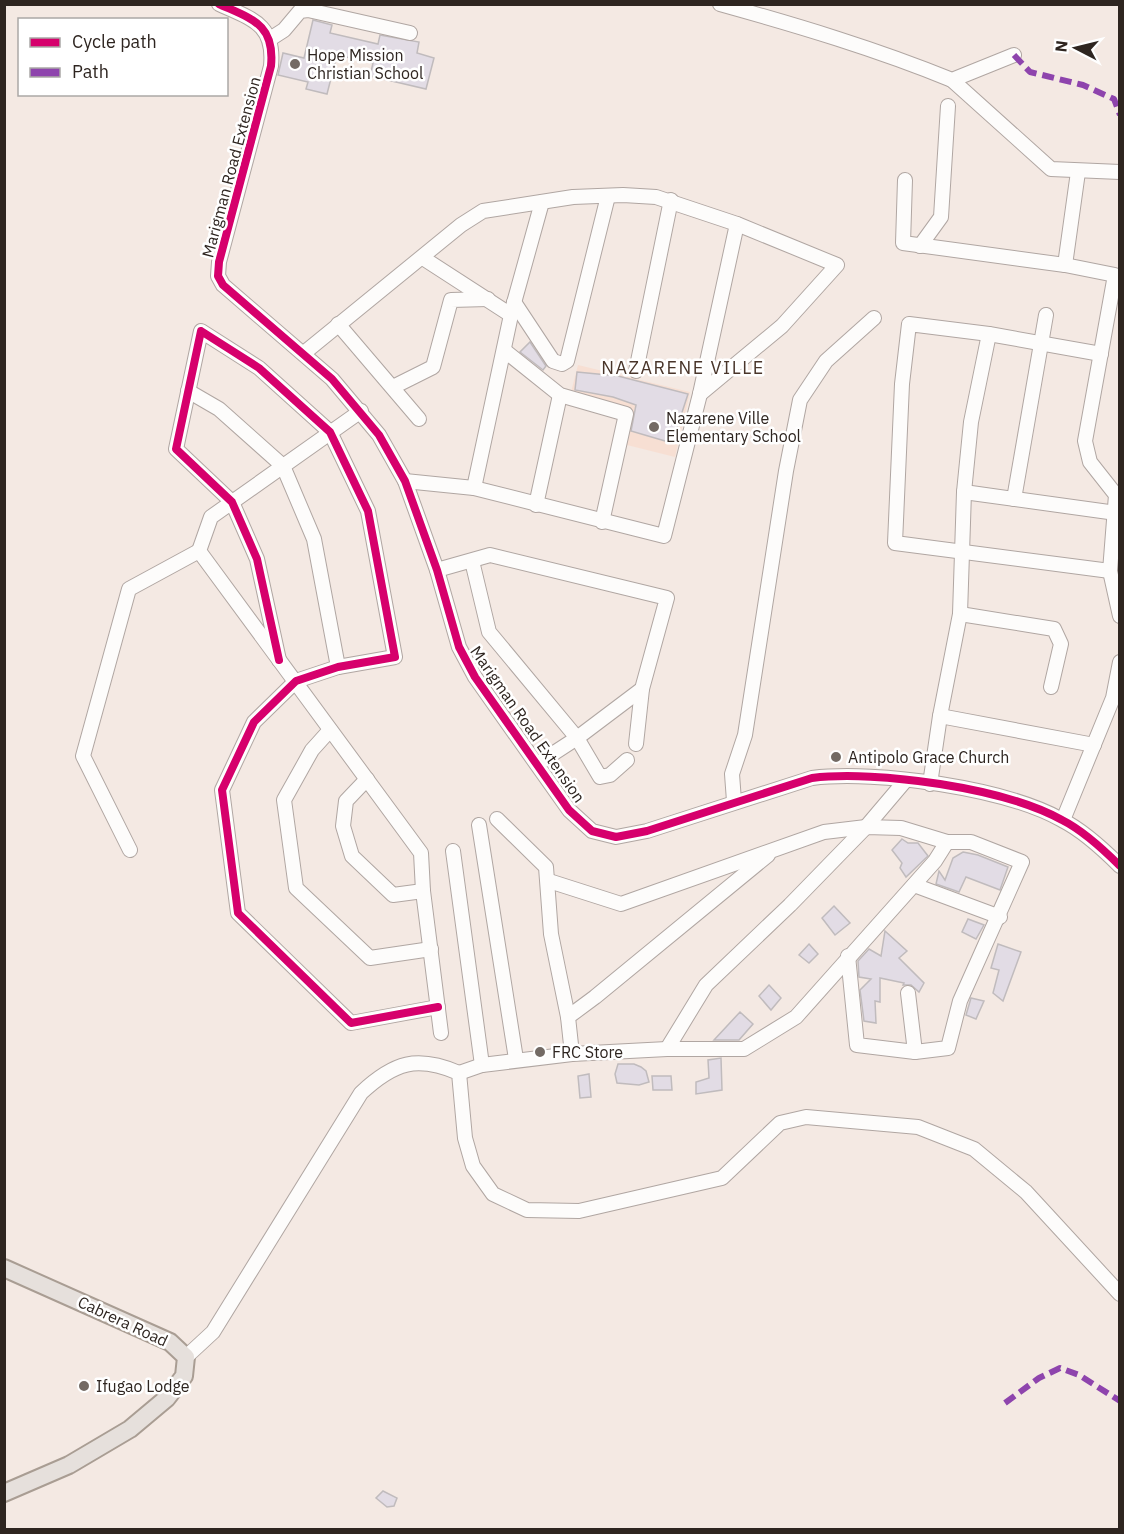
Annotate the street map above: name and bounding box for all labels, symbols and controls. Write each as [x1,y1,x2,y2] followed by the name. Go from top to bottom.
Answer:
[18,18,228,96] legend
[1046,18,1106,78] north arrow
[72,30,157,53] text: Cycle path
[1050,39,1072,53] text: N
[307,45,423,83] place label: Hope Mission Christian School
[288,57,302,71] marker: Hope Mission Christian School
[72,60,109,83] text: Path
[197,74,265,260] street label: Marigman Road Extension
[601,356,765,379] district label: NAZARENE VILLE
[666,408,801,446] place label: Nazarene Ville Elementary School
[647,420,661,434] marker: Nazarene Ville Elementary School
[466,642,590,806] street label: Marigman Road Extension
[848,747,1009,767] place label: Antipolo Grace Church
[829,750,843,764] marker: Antipolo Grace Church
[552,1042,623,1062] place label: FRC Store
[533,1045,547,1059] marker: FRC Store
[75,1291,171,1351] street label: Cabrera Road
[96,1376,190,1396] place label: Ifugao Lodge
[77,1379,91,1393] marker: Ifugao Lodge

